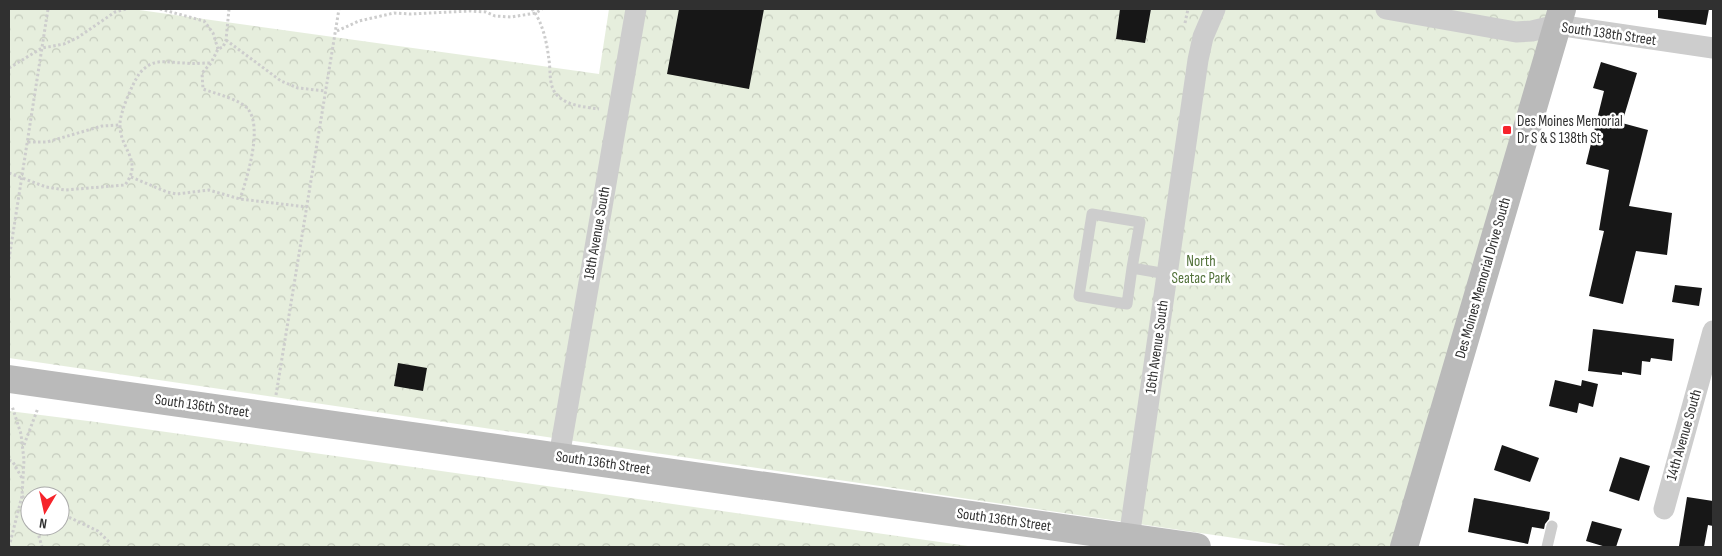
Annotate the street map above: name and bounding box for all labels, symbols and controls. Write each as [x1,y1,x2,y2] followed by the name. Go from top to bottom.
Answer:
[1560,18,1658,50] street label: South 138th Street
[1517,112,1623,148] place label: Des Moines Memorial Dr S & S 138th St
[1501,124,1513,136] marker: Des Moines Memorial Dr S & S 138th St
[579,185,615,281] street label: 18th Avenue South
[1451,195,1515,361] street label: Des Moines Memorial Drive South
[1172,252,1231,288] park label: North Seatac Park
[1141,299,1173,395] street label: 16th Avenue South
[1662,387,1706,483] street label: 14th Avenue South
[153,390,251,422] street label: South 136th Street
[554,447,652,479] street label: South 136th Street
[20,486,70,536] north arrow
[955,504,1053,536] street label: South 136th Street
[38,514,48,532] text: N

